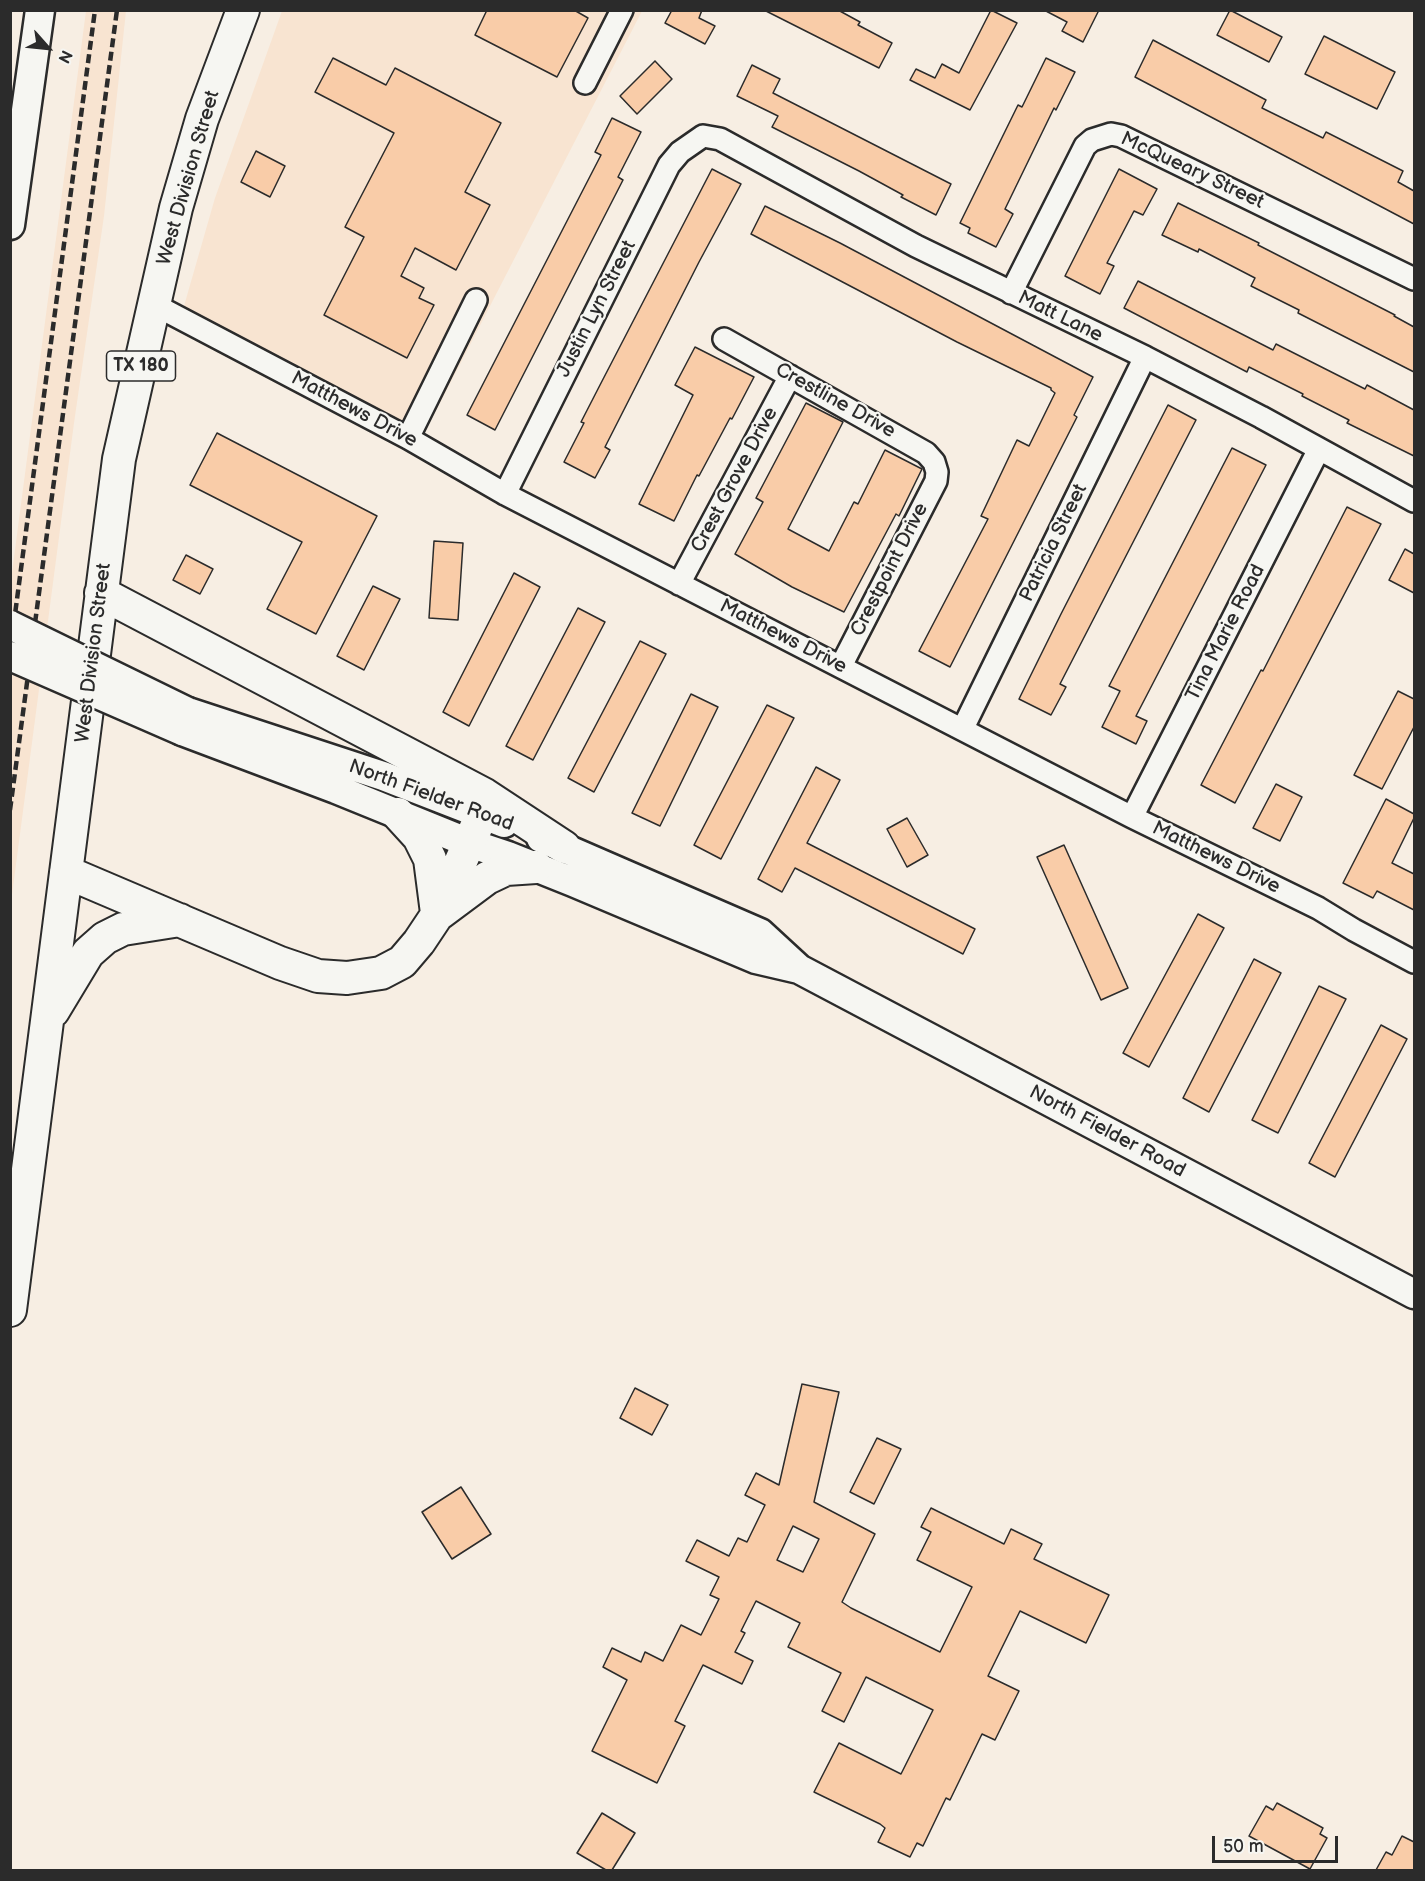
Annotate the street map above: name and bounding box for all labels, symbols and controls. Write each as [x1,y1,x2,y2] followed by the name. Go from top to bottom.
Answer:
[18,18,78,78] north arrow
[53,47,76,66] text: N
[153,88,225,268] street label: West Division Street
[1117,127,1267,215] street label: McQueary Street
[552,237,642,381] street label: Justin Lyn Street
[1014,286,1106,348] street label: Matt Lane
[106,351,176,381] road number: TX 180
[771,358,899,444] street label: Crestline Drive
[287,367,421,453] street label: Matthews Drive
[687,403,783,557] street label: Crest Grove Drive
[1015,480,1093,606] street label: Patricia Street
[846,499,934,641] street label: Crestpoint Drive
[1181,561,1271,705] street label: Tina Marie Road
[71,562,117,744] street label: West Division Street
[715,595,851,679] street label: Matthews Drive
[345,755,517,837] street label: North Fielder Road
[1148,817,1284,899] street label: Matthews Drive
[1025,1081,1189,1183] street label: North Fielder Road
[1215,1824,1341,1862] scale bar
[1223,1836,1264,1857] text: 50 m

